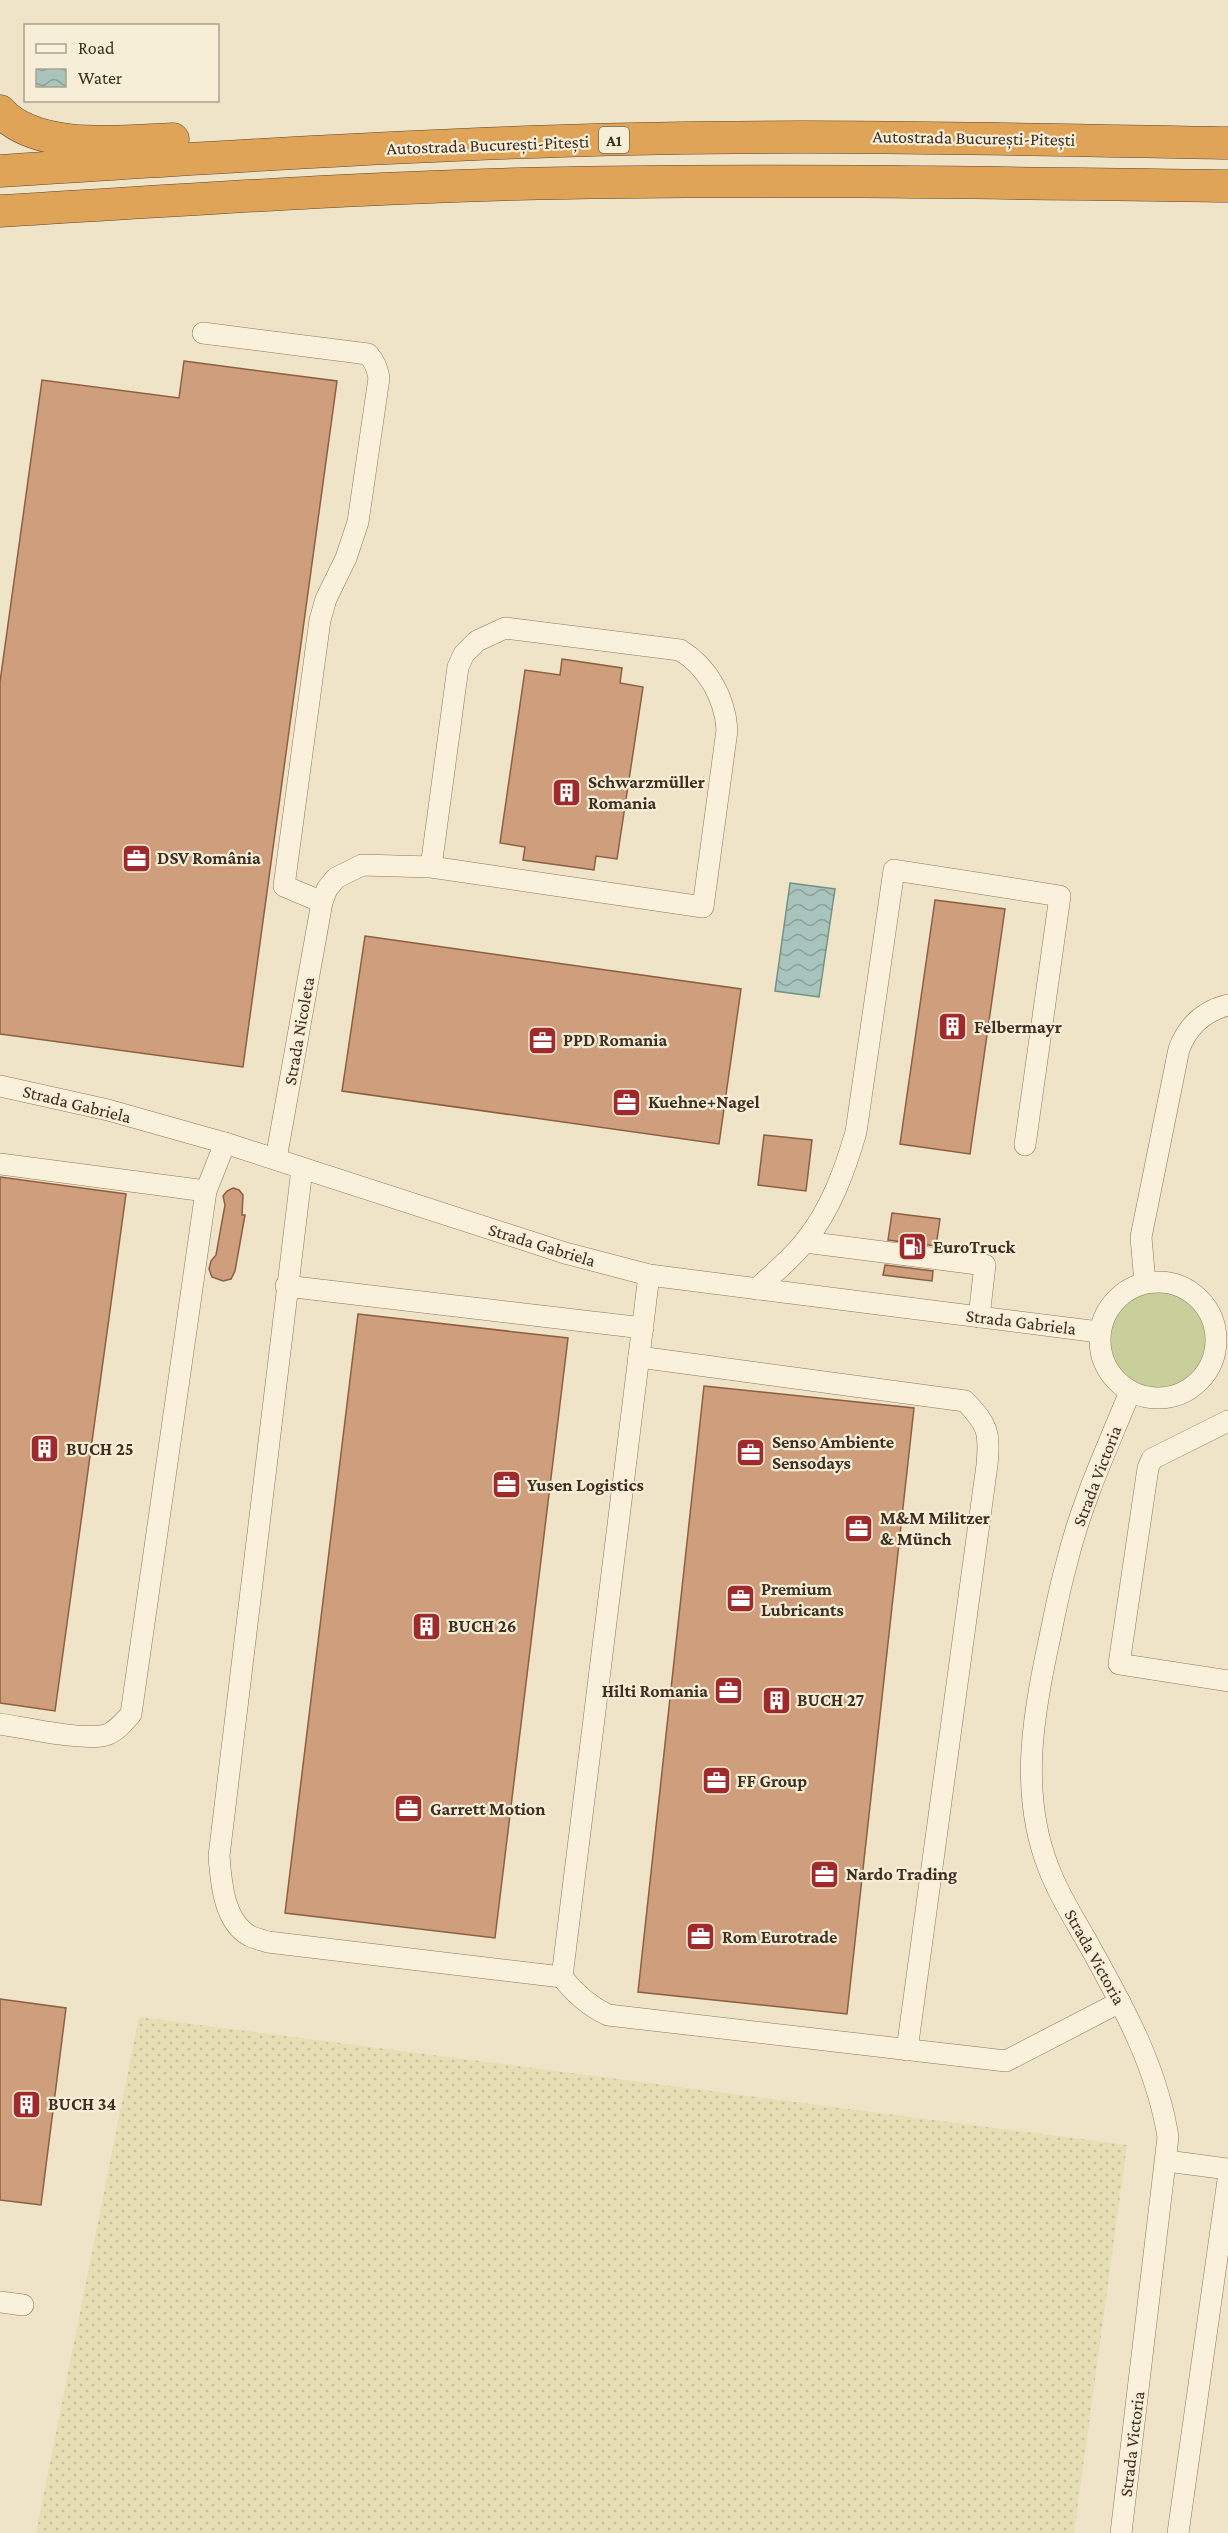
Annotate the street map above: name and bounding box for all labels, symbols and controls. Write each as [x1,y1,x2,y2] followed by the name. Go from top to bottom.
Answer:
[24,24,219,102] legend
[78,38,115,58] text: Road
[78,68,123,88] text: Water
[872,126,1076,152] street label: Autostrada București-Pitești
[599,127,629,153] road number: A1
[386,131,590,161] street label: Autostrada București-Pitești
[588,772,705,813] place label: Schwarzmüller Romania
[551,776,583,808] building icon: Schwarzmüller Romania
[120,842,152,874] office icon: DSV România
[157,848,261,868] place label: DSV România
[280,975,318,1087] street label: Strada Nicoleta
[937,1011,969,1043] building icon: Felbermayr
[974,1017,1062,1037] place label: Felbermayr
[526,1024,558,1056] office icon: PPD Romania
[563,1030,667,1050] place label: PPD Romania
[21,1081,133,1127] street label: Strada Gabriela
[611,1086,643,1118] office icon: Kuehne+Nagel
[648,1092,760,1112] place label: Kuehne+Nagel
[486,1219,598,1271] street label: Strada Gabriela
[896,1231,928,1263] fuel station icon: EuroTruck
[933,1237,1016,1257] place label: EuroTruck
[965,1305,1077,1339] street label: Strada Gabriela
[1069,1423,1125,1529] street label: Strada Victoria
[772,1432,894,1473] place label: Senso Ambiente Sensodays
[29,1433,61,1465] building icon: BUCH 25
[735,1436,767,1468] office icon: Senso Ambiente Sensodays
[66,1439,134,1459] place label: BUCH 25
[490,1469,522,1501] office icon: Yusen Logistics
[527,1475,644,1495] place label: Yusen Logistics
[880,1508,990,1549] place label: M&M Militzer & Münch
[843,1512,875,1544] office icon: M&M Militzer & Münch
[761,1579,844,1620] place label: Premium Lubricants
[724,1583,756,1615] office icon: Premium Lubricants
[411,1610,443,1642] building icon: BUCH 26
[448,1616,517,1636] place label: BUCH 26
[713,1675,745,1707] office icon: Hilti Romania
[602,1681,708,1701] place label: Hilti Romania
[760,1684,792,1716] building icon: BUCH 27
[797,1690,864,1710] place label: BUCH 27
[700,1765,732,1797] office icon: FF Group
[737,1771,807,1791] place label: FF Group
[393,1793,425,1825] office icon: Garrett Motion
[430,1799,546,1819] place label: Garrett Motion
[809,1858,841,1890] office icon: Nardo Trading
[846,1864,957,1884] place label: Nardo Trading
[1060,1906,1130,2008] street label: Strada Victoria
[685,1921,717,1953] office icon: Rom Eurotrade
[722,1927,837,1947] place label: Rom Eurotrade
[11,2088,43,2120] building icon: BUCH 34
[48,2094,116,2114] place label: BUCH 34
[1116,2390,1148,2498] street label: Strada Victoria

